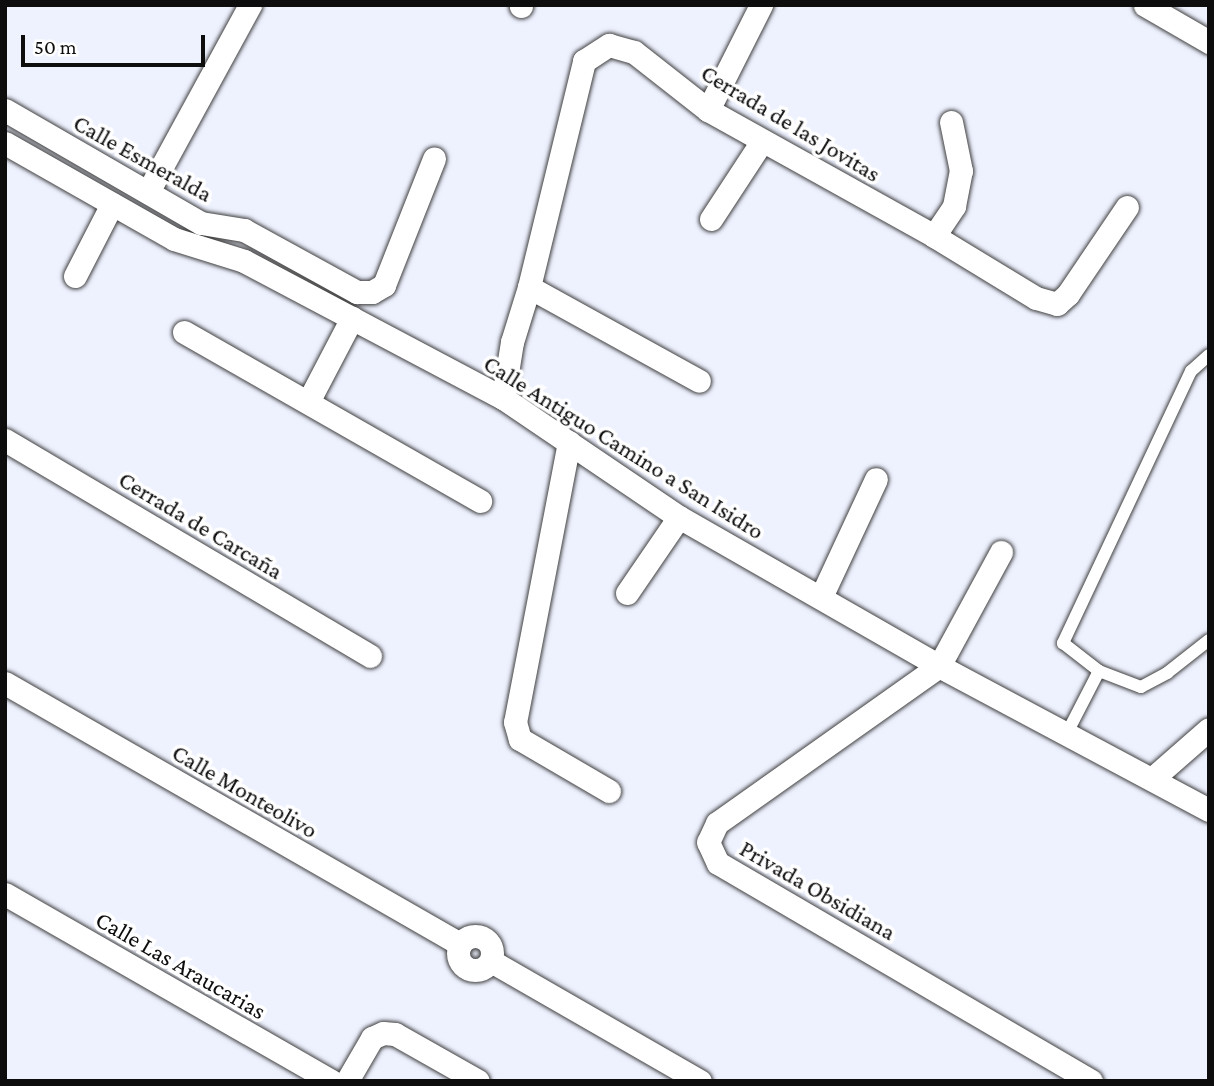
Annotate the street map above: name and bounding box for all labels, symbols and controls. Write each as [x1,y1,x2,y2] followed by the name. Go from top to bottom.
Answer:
[24,21,208,65] scale bar
[34,35,77,59] text: 50 m
[696,58,886,188] street label: Cerrada de las Jovitas
[69,108,217,208] street label: Calle Esmeralda
[478,349,770,545] street label: Calle Antiguo Camino a San Isidro
[114,465,288,585] street label: Cerrada de Carcaña
[167,738,323,844] street label: Calle Monteolivo
[735,834,901,946] street label: Privada Obsidiana
[91,905,271,1025] street label: Calle Las Araucarias

